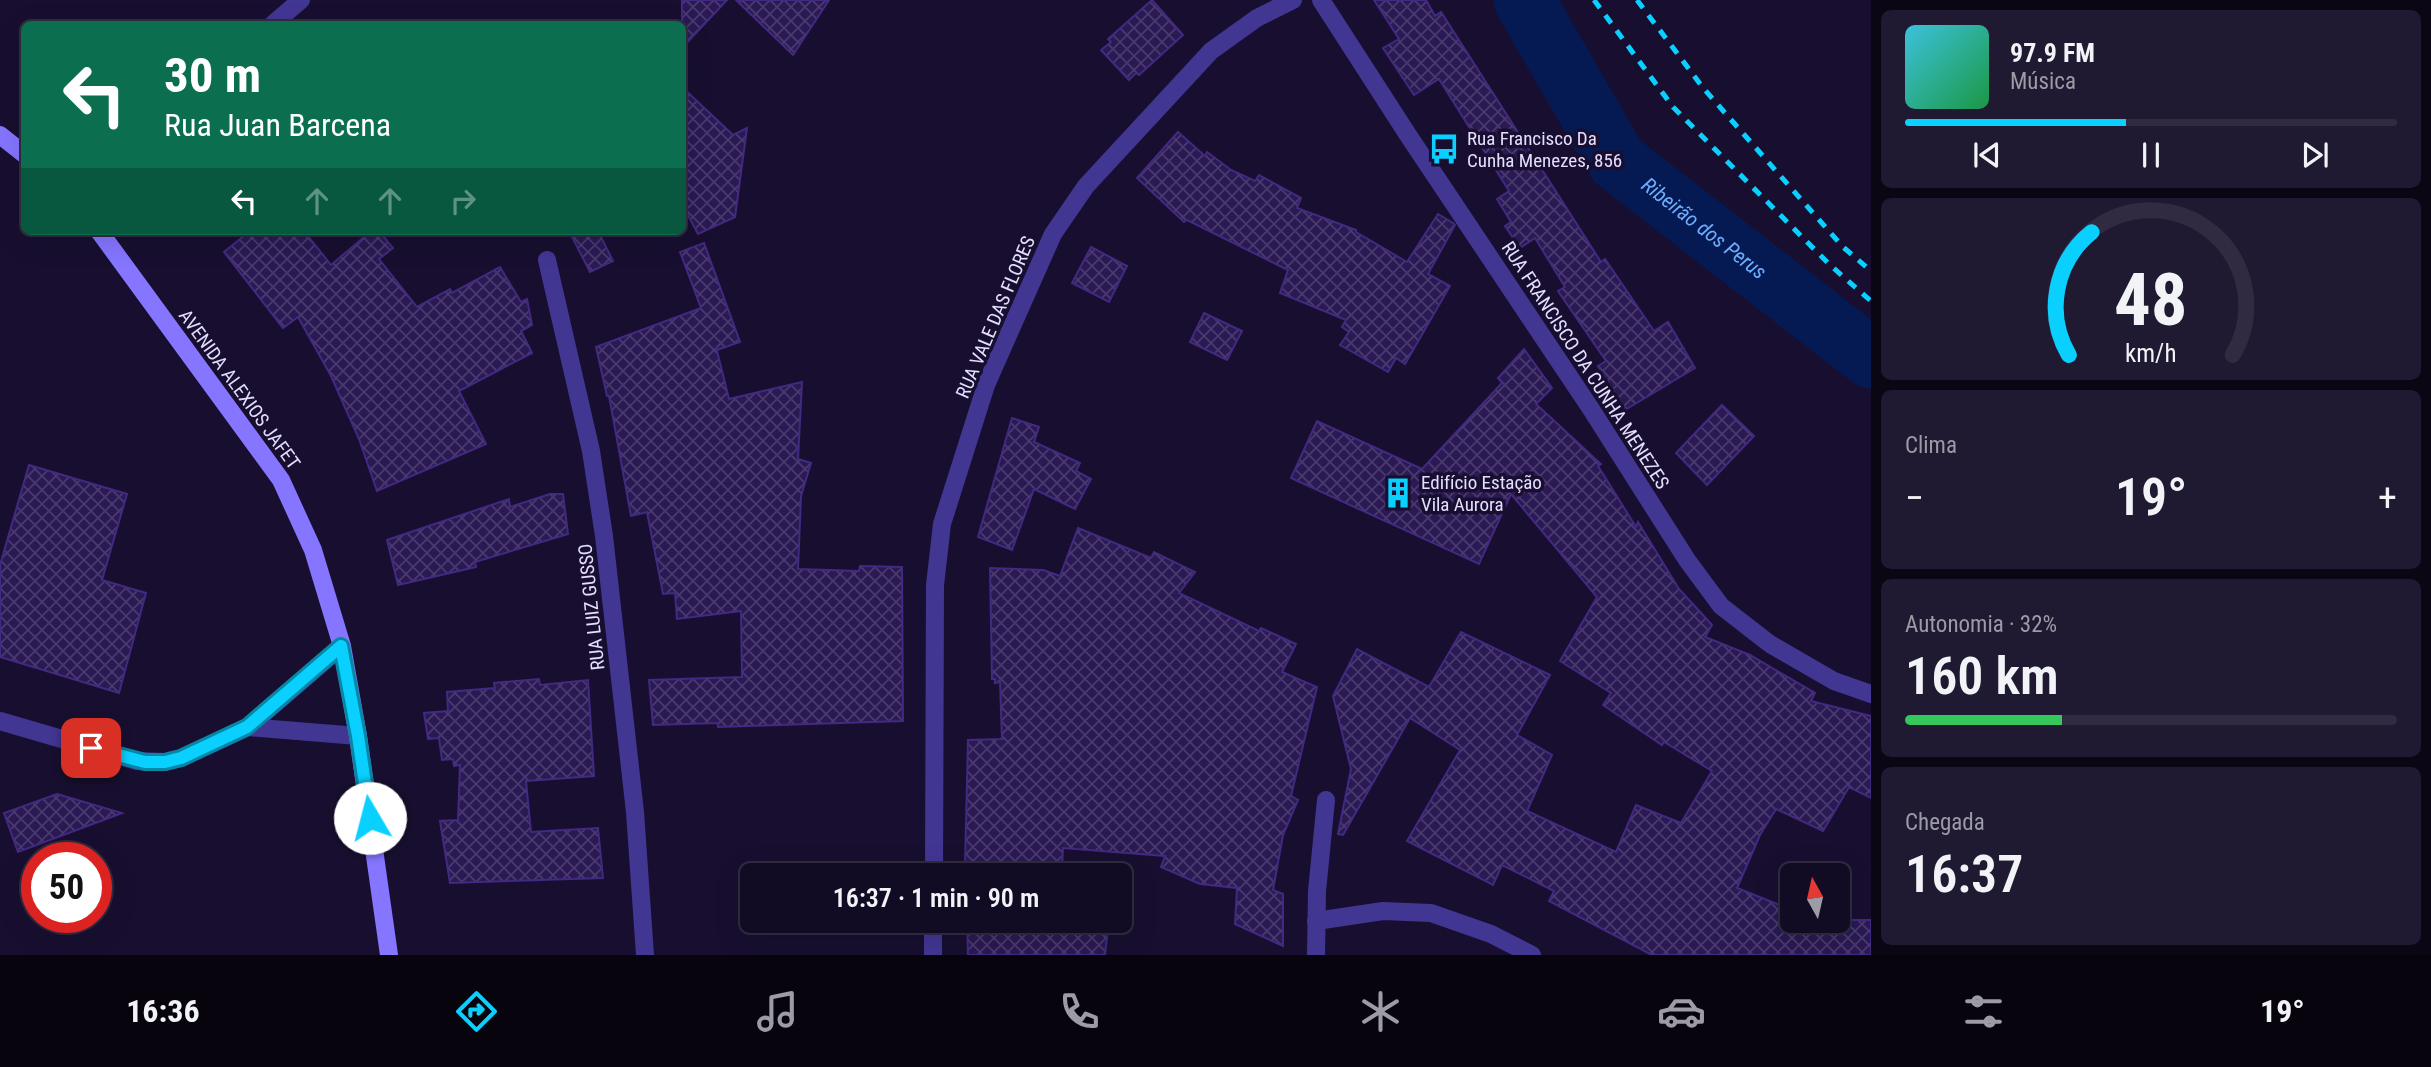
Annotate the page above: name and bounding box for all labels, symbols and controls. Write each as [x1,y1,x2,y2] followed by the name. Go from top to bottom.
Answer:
[2010,38,2095,68] text: 97.9 FM
[164,47,261,104] text: 30 m
[49,49,140,140] icon: left
[2010,68,2076,95] text: Música
[164,106,391,144] text: Rua Juan Barcena
[1467,127,1622,172] place label: Rua Francisco Da Cunha Menezes, 856
[1427,132,1461,166] bus stop icon: Rua Francisco Da Cunha Menezes, 856
[1968,136,2006,174] icon: previous
[2132,136,2170,174] icon: pause
[2296,136,2334,174] icon: next
[1637,173,1771,284] water label: Ribeirão dos Perus
[225,182,263,220] icon: left
[298,182,336,220] icon: ahead
[371,182,409,220] icon: ahead
[444,182,482,220] icon: right
[951,233,1040,402] street label: RUA VALE DAS FLORES
[1497,237,1674,493] street label: RUA FRANCISCO DA CUNHA MENEZES
[2114,258,2188,344] text: 48
[174,305,305,474] street label: AVENIDA ALEXIOS JAFET
[2125,339,2177,368] text: km/h
[1905,432,1957,459] text: Clima
[2115,467,2187,528] text: 19°
[1421,471,1542,516] place label: Edifício Estação Vila Aurora
[1381,476,1415,510] building icon: Edifício Estação Vila Aurora
[1905,476,1924,520] text: −
[2378,476,2397,520] text: +
[573,543,610,671] street label: RUA LUIZ GUSSO
[1905,611,2057,638] text: Autonomia · 32%
[1905,646,2059,707] text: 160 km
[61,718,121,778] pin
[72,729,110,767] icon: arrive
[333,781,407,855] position arrow
[1905,809,1985,836] text: Chegada
[21,842,112,933] speed limit sign: 50
[1905,844,2023,905] text: 16:37
[1780,863,1850,933] north arrow
[1780,863,1850,933] map controls
[833,883,1039,913] text: 16:37 · 1 min · 90 m
[452,987,501,1036] icon: directions
[753,987,802,1036] icon: music
[1055,987,1104,1036] icon: phone
[1356,987,1405,1036] icon: climate
[1657,987,1706,1036] icon: car
[1959,987,2008,1036] icon: filters
[126,992,200,1030] text: 16:36
[2260,992,2305,1030] text: 19°

